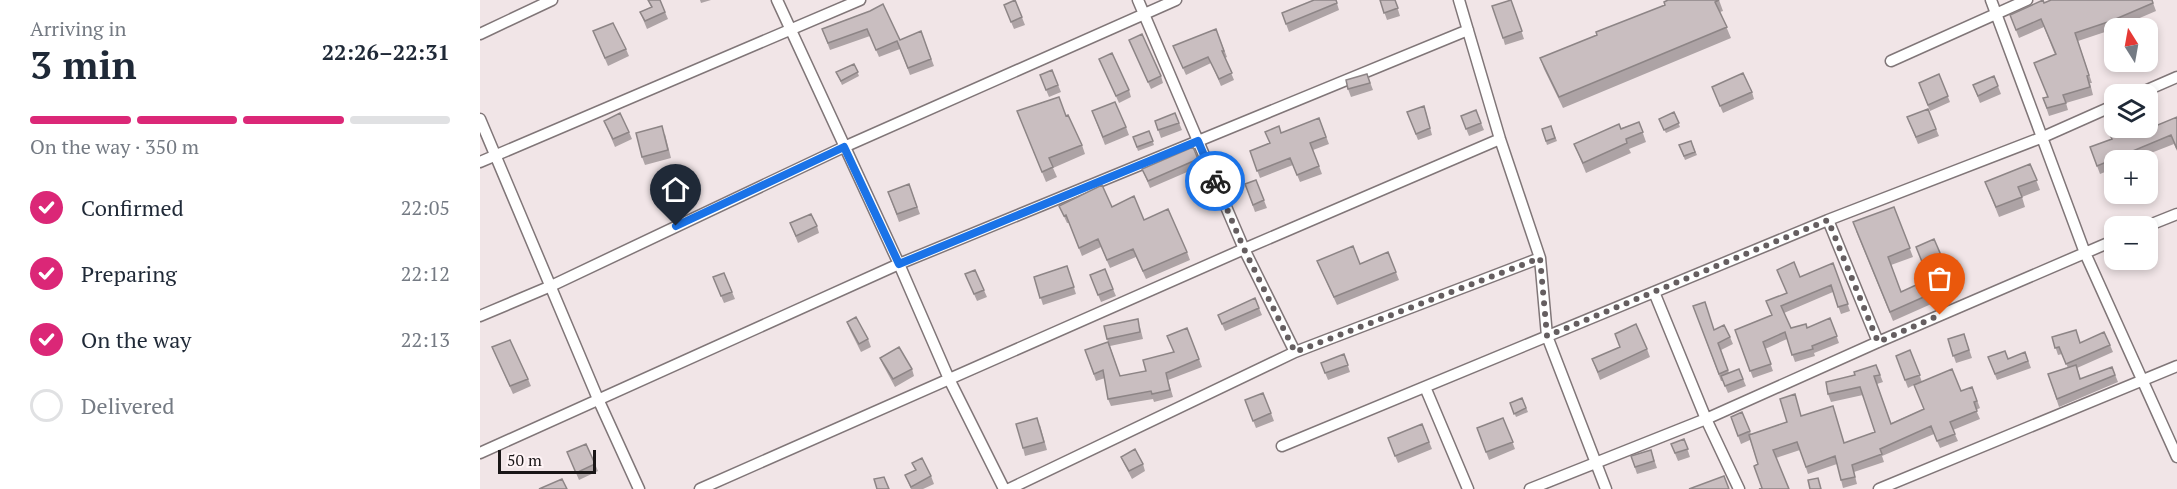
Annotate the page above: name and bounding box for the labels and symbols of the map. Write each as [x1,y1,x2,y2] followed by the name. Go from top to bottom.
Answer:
[2104,18,2158,72] north arrow
[1185,151,1245,211] courier
[650,164,701,226] pin
[1914,253,1965,315] pin
[498,447,596,474] scale bar

